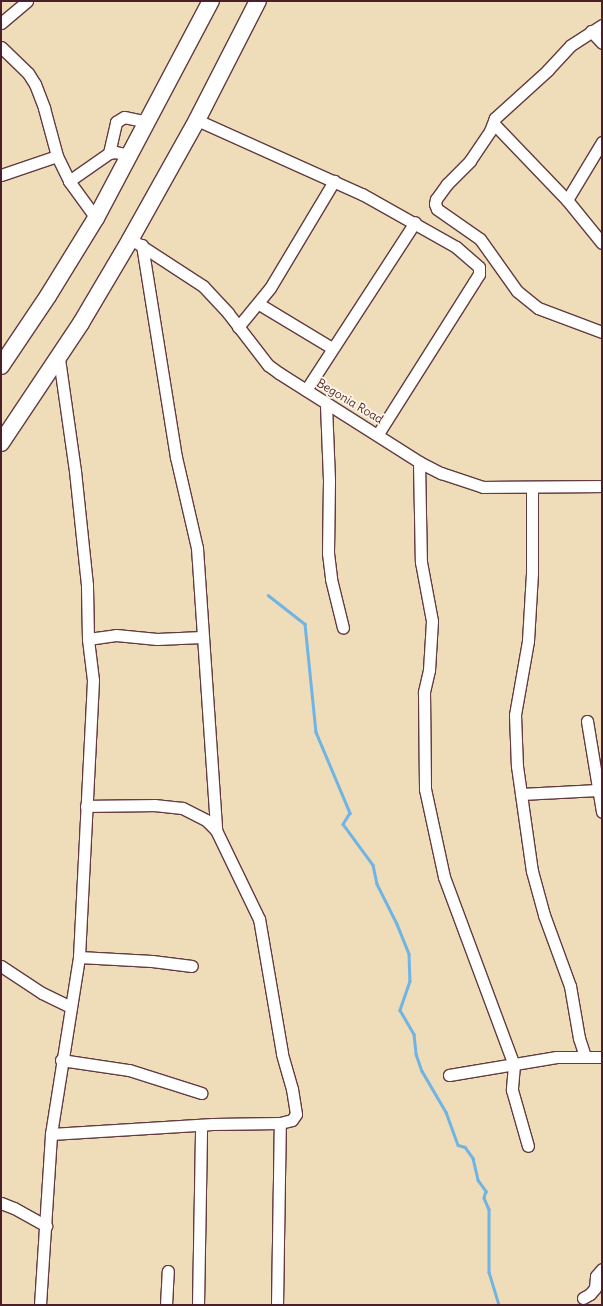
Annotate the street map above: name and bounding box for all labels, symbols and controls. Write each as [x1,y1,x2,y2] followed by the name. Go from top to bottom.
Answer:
[314,375,386,427] street label: Begonia Road

